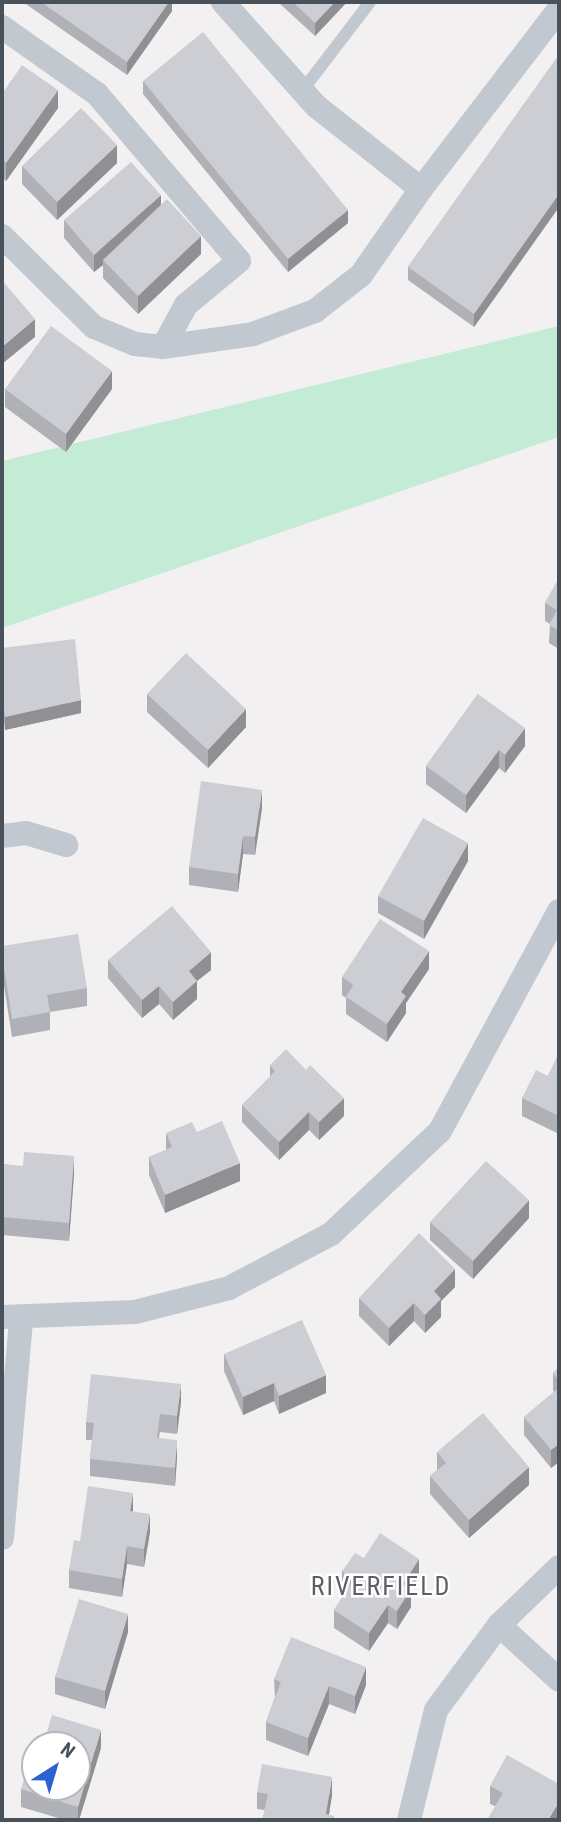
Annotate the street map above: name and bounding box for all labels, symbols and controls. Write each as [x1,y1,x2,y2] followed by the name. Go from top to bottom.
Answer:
[312,1571,450,1603] district label: RIVERFIELD
[21,1731,91,1801] north arrow
[56,1738,79,1763] text: N

